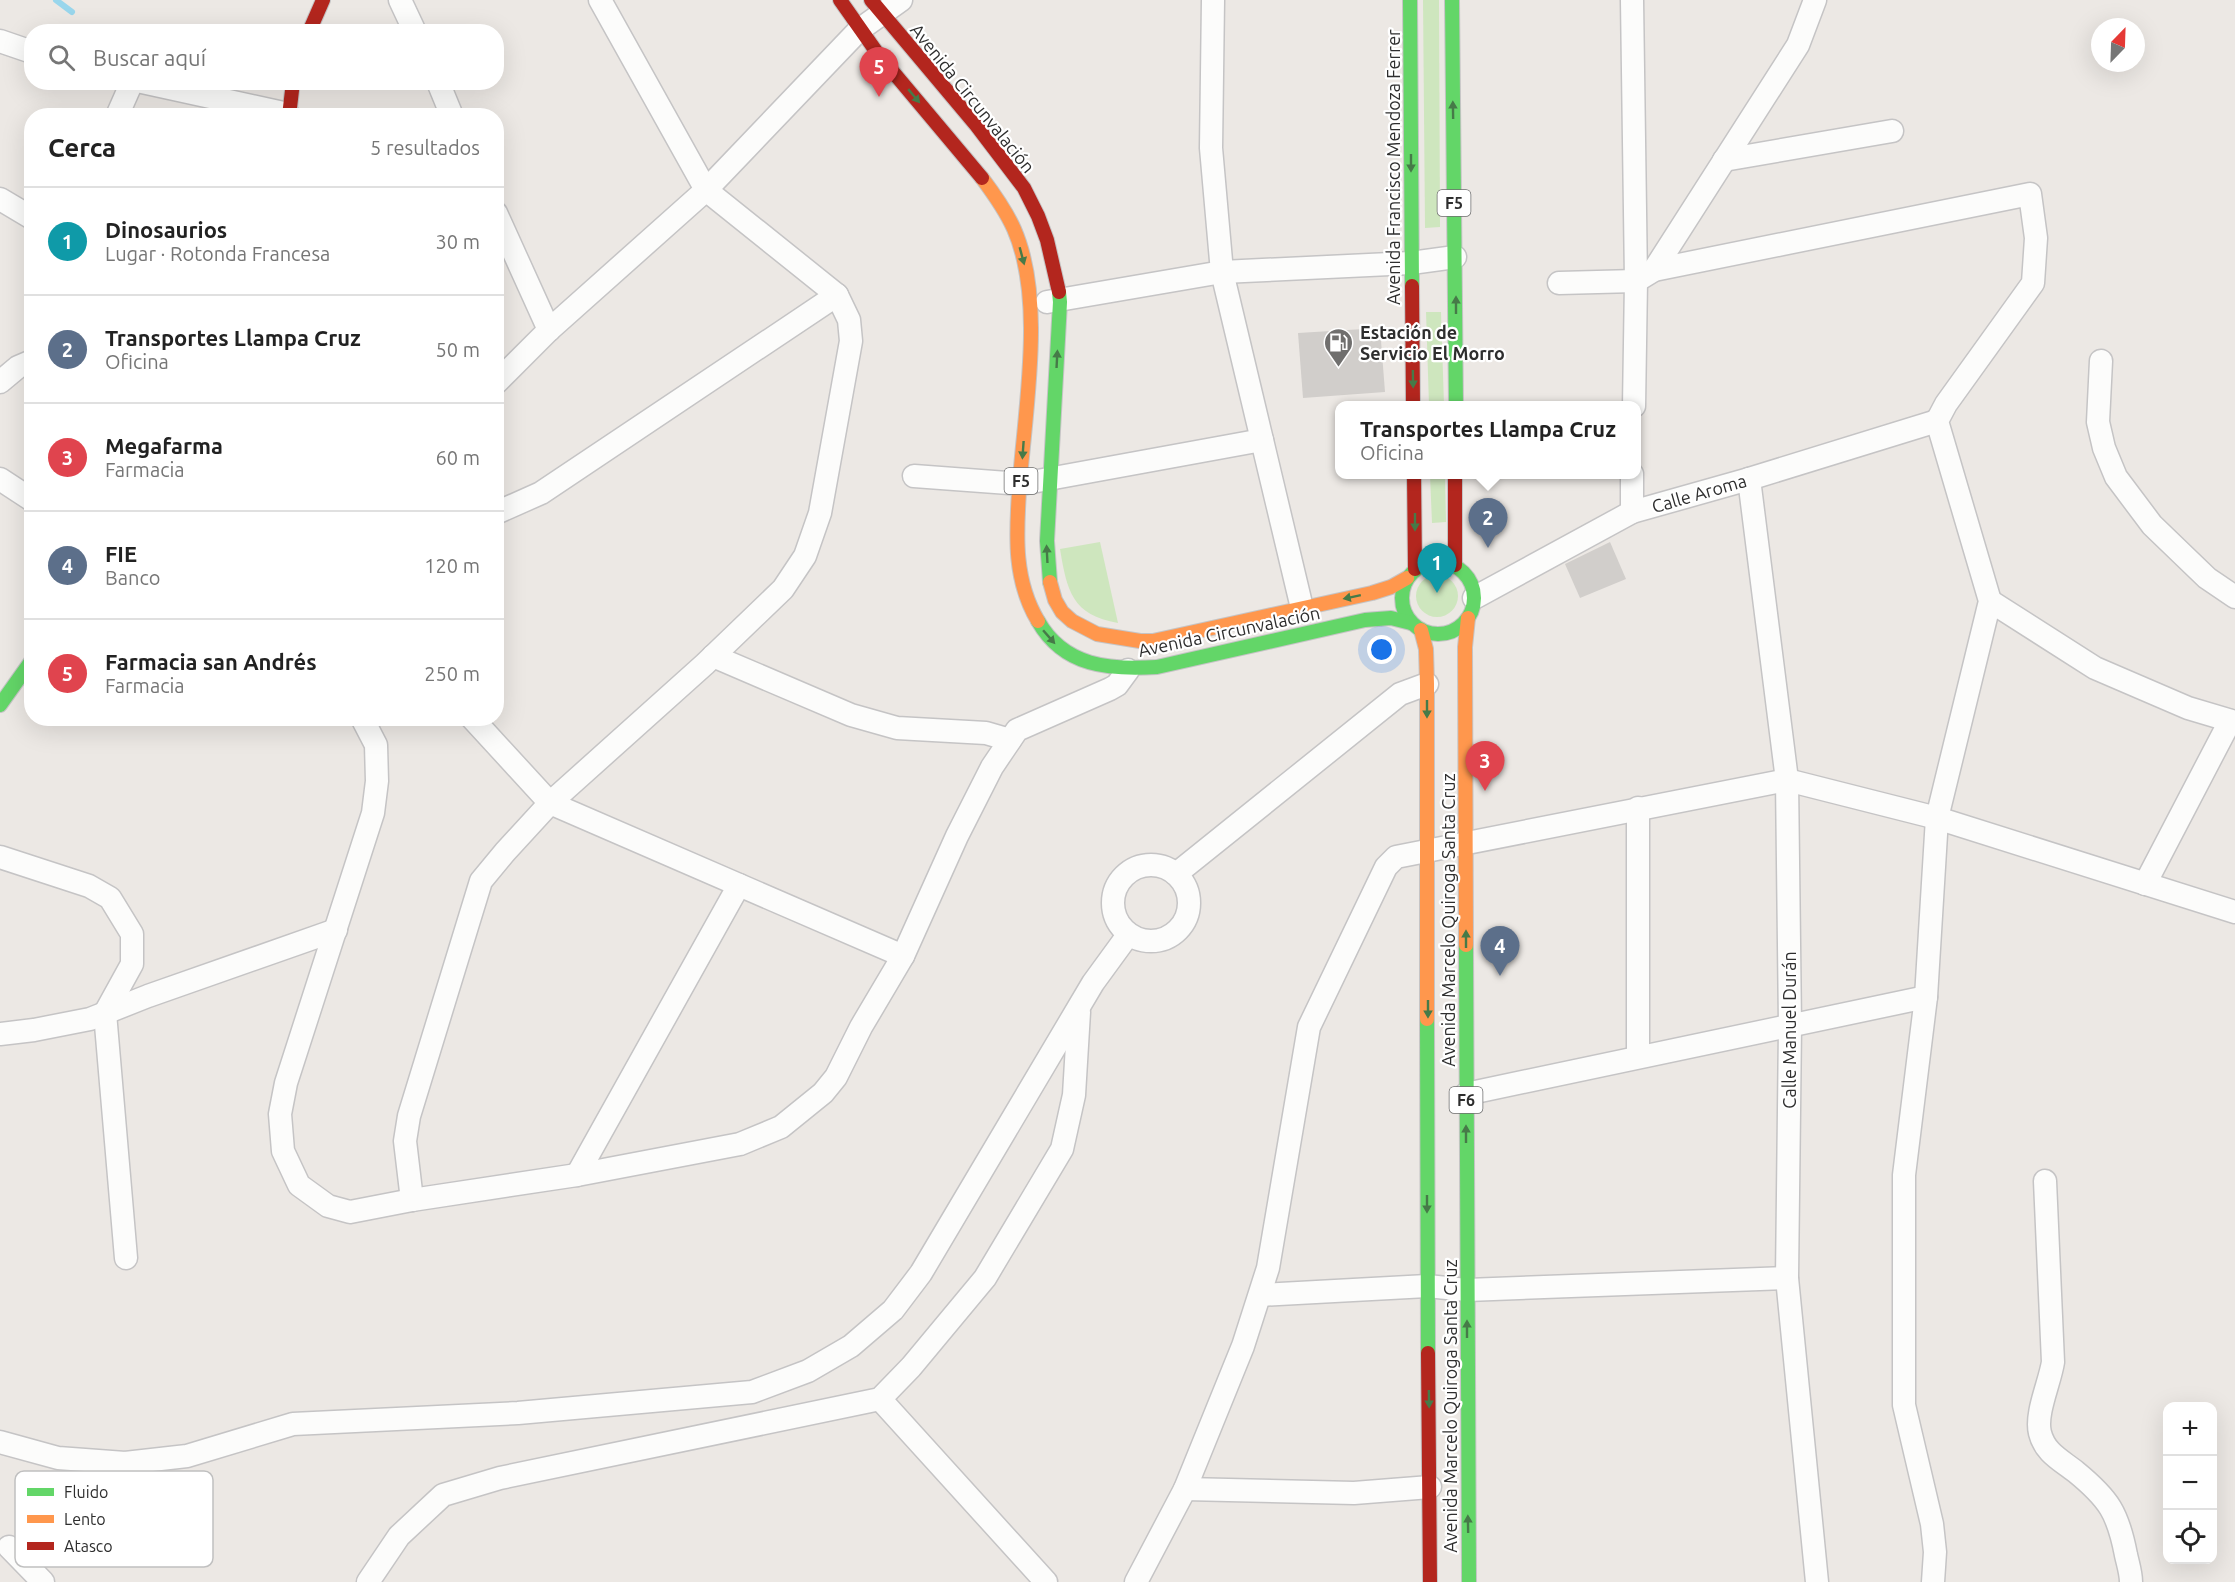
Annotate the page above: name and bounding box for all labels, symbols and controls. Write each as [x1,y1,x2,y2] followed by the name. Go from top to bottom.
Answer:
[2091,18,2145,72] north arrow
[907,20,1039,176] street label: Avenida Circunvalación
[24,24,504,90] search box
[1383,29,1403,305] street label: Avenida Francisco Mendoza Ferrer
[45,41,78,74] icon: search
[93,45,206,70] text: Buscar aquí
[860,48,898,97] pin: 5
[908,88,921,104] one-way arrow
[1448,101,1458,120] one-way arrow
[48,133,116,162] text: Cerca
[370,136,480,159] text: 5 resultados
[1406,154,1416,173] one-way arrow
[1438,190,1470,216] road number: F5
[105,217,227,242] text: Dinosaurios
[62,230,73,253] text: 1
[436,230,480,253] text: 30 m
[105,242,330,265] text: Lugar · Rotonda Francesa
[1017,247,1027,265] one-way arrow
[1451,296,1461,315] one-way arrow
[1360,322,1505,363] place label: Estación de Servicio El Morro
[105,325,361,350] text: Transportes Llampa Cruz
[1323,326,1355,368] fuel station icon: Estación de Servicio El Morro
[62,338,73,361] text: 2
[436,338,480,361] text: 50 m
[105,350,169,373] text: Oficina
[1052,350,1062,369] one-way arrow
[1408,370,1418,389] one-way arrow
[1335,401,1641,479] popup
[1360,416,1616,441] text: Transportes Llampa Cruz
[105,433,223,458] text: Megafarma
[1018,441,1028,460] one-way arrow
[1360,441,1424,464] text: Oficina
[62,446,73,469] text: 3
[436,446,480,469] text: 60 m
[105,458,185,481] text: Farmacia
[1004,468,1038,494] road number: F5
[1649,470,1749,516] street label: Calle Aroma
[1468,498,1508,548] pin: 2
[1410,512,1419,531] one-way arrow
[105,541,137,566] text: FIE
[1043,544,1052,563] one-way arrow
[1418,544,1456,593] pin: 1
[62,554,73,577] text: 4
[424,554,480,577] text: 120 m
[105,566,160,589] text: Banco
[1342,593,1361,602] one-way arrow
[1136,602,1322,660] street label: Avenida Circunvalación
[1042,630,1055,645] one-way arrow
[1367,635,1396,664] your location
[105,649,317,674] text: Farmacia san Andrés
[62,662,73,685] text: 5
[424,662,480,685] text: 250 m
[105,674,185,697] text: Farmacia
[1422,699,1432,718] one-way arrow
[1466,742,1504,791] pin: 3
[1438,773,1459,1067] street label: Avenida Marcelo Quiroga Santa Cruz
[1480,926,1520,976] pin: 4
[1461,929,1471,948] one-way arrow
[1779,951,1799,1109] street label: Calle Manuel Durán
[1423,999,1433,1018] one-way arrow
[1450,1087,1482,1113] road number: F6
[1461,1124,1471,1143] one-way arrow
[1422,1194,1432,1213] one-way arrow
[1440,1259,1461,1553] street label: Avenida Marcelo Quiroga Santa Cruz
[1462,1319,1472,1338] one-way arrow
[1424,1389,1434,1408] one-way arrow
[2163,1402,2217,1564] map controls
[2163,1402,2217,1456] button: +
[2163,1456,2217,1510] button: −
[15,1471,213,1567] legend
[64,1483,108,1501] text: Fluido
[64,1510,106,1528] text: Lento
[2163,1510,2217,1564] button: locate
[1463,1514,1473,1533] one-way arrow
[64,1537,113,1555] text: Atasco

